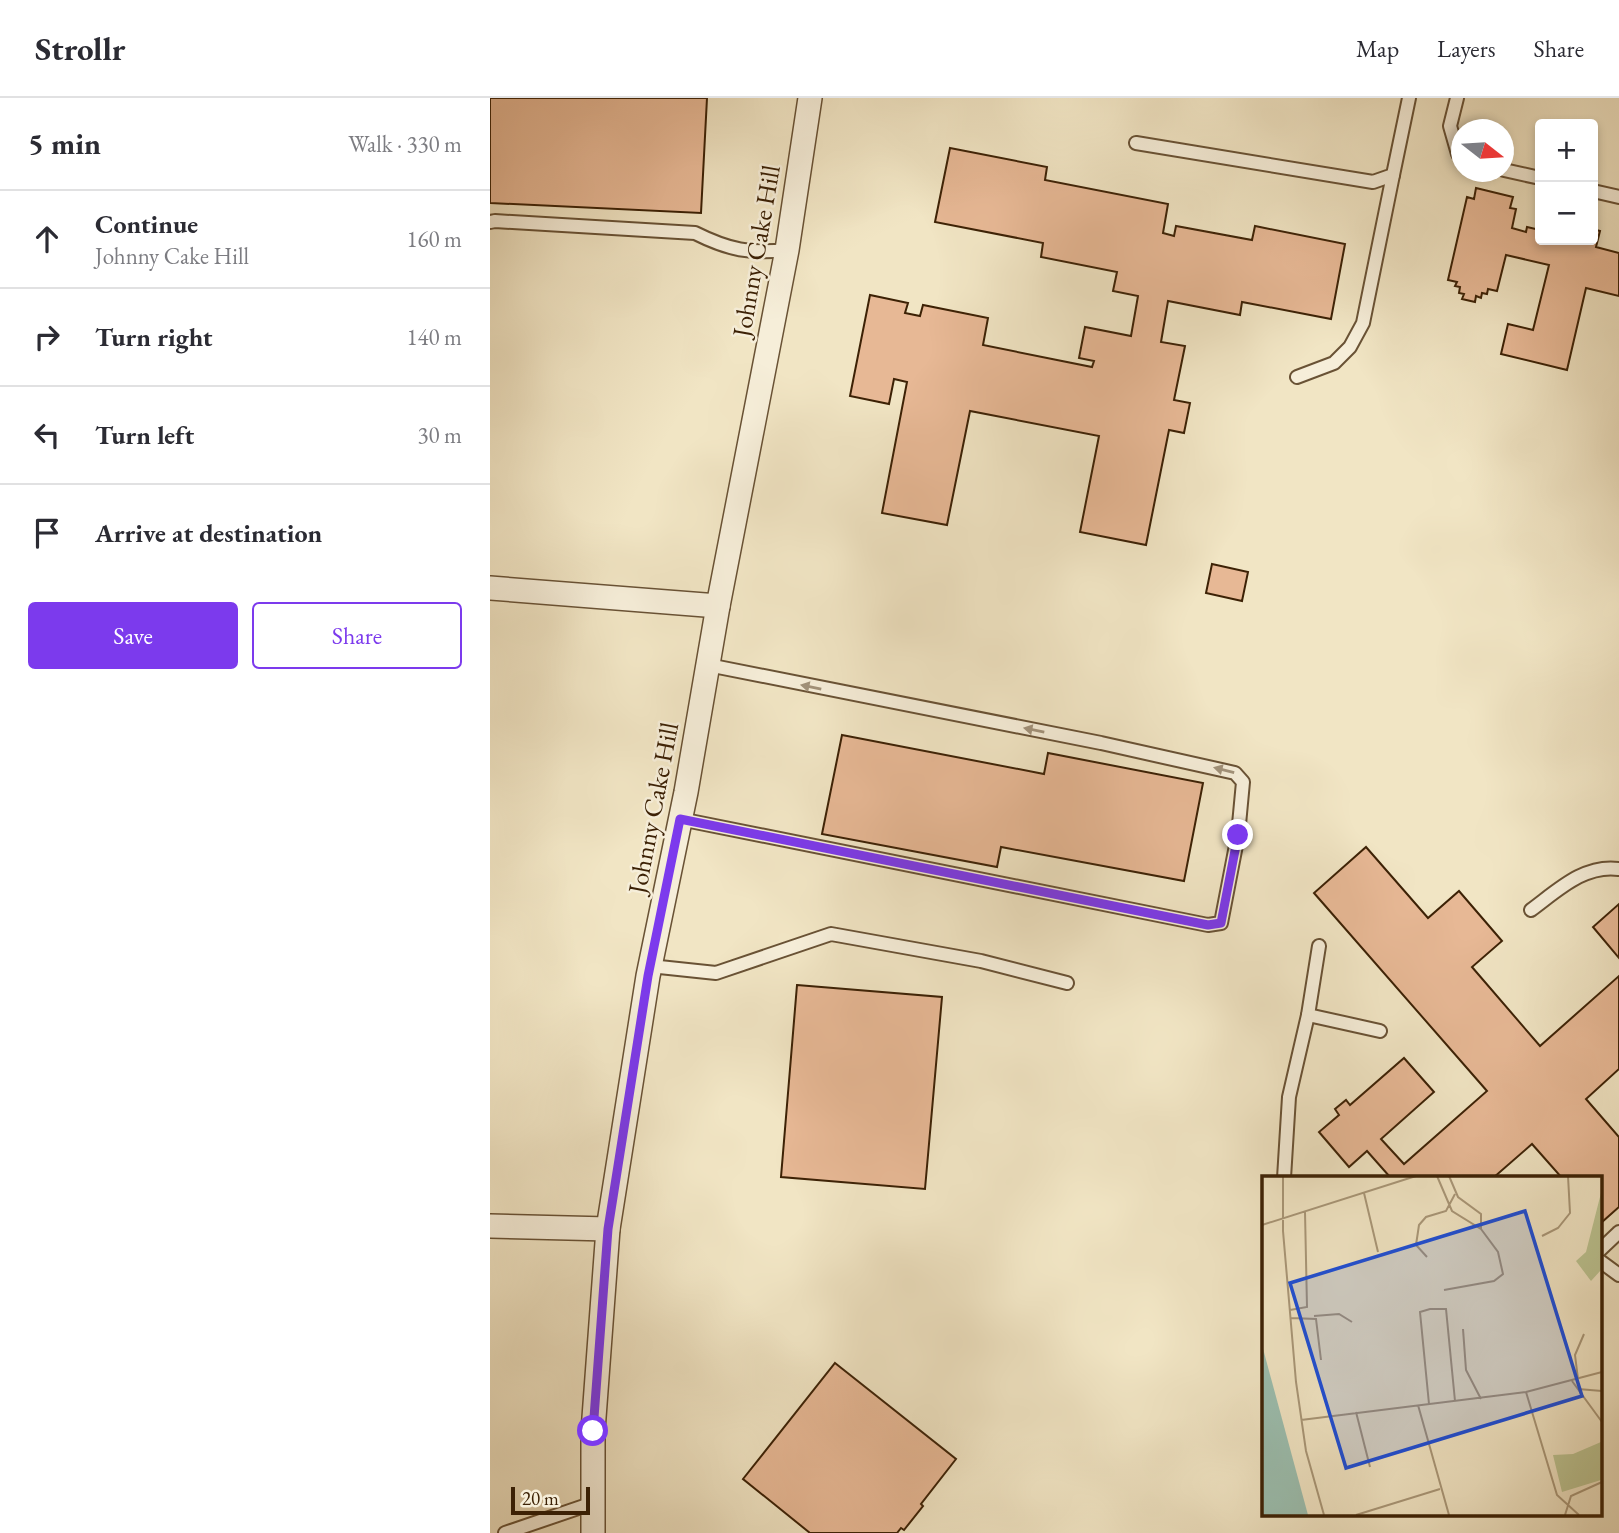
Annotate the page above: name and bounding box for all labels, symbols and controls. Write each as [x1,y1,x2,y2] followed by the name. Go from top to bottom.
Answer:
[35,27,126,70] text: Strollr
[1356,33,1399,64] text: Map
[1437,33,1496,64] text: Layers
[1534,33,1584,64] text: Share
[1451,119,1514,182] north arrow
[1535,119,1598,245] map controls
[1535,119,1598,182] button: +
[28,124,101,163] text: 5 min
[348,129,462,159] text: Walk · 330 m
[724,162,788,342] street label: Johnny Cake Hill
[1535,182,1598,245] button: −
[95,207,198,241] text: Continue
[28,220,66,258] icon: ahead
[406,224,462,254] text: 160 m
[95,241,249,271] text: Johnny Cake Hill
[28,318,66,356] icon: right
[95,320,213,354] text: Turn right
[406,322,462,352] text: 140 m
[28,416,66,454] icon: left
[95,418,194,452] text: Turn left
[417,420,462,450] text: 30 m
[28,514,66,552] icon: arrive
[95,516,322,550] text: Arrive at destination
[28,602,238,669] button: Save
[252,602,462,669] button: Share
[800,681,822,692] one-way arrow
[619,719,686,899] street label: Johnny Cake Hill
[1023,724,1045,735] one-way arrow
[1213,764,1235,775] one-way arrow
[1222,819,1253,850] route end
[1262,1176,1602,1516] inset map
[577,1415,608,1446] route start
[511,1484,590,1516] scale bar
[522,1486,559,1511] text: 20 m

